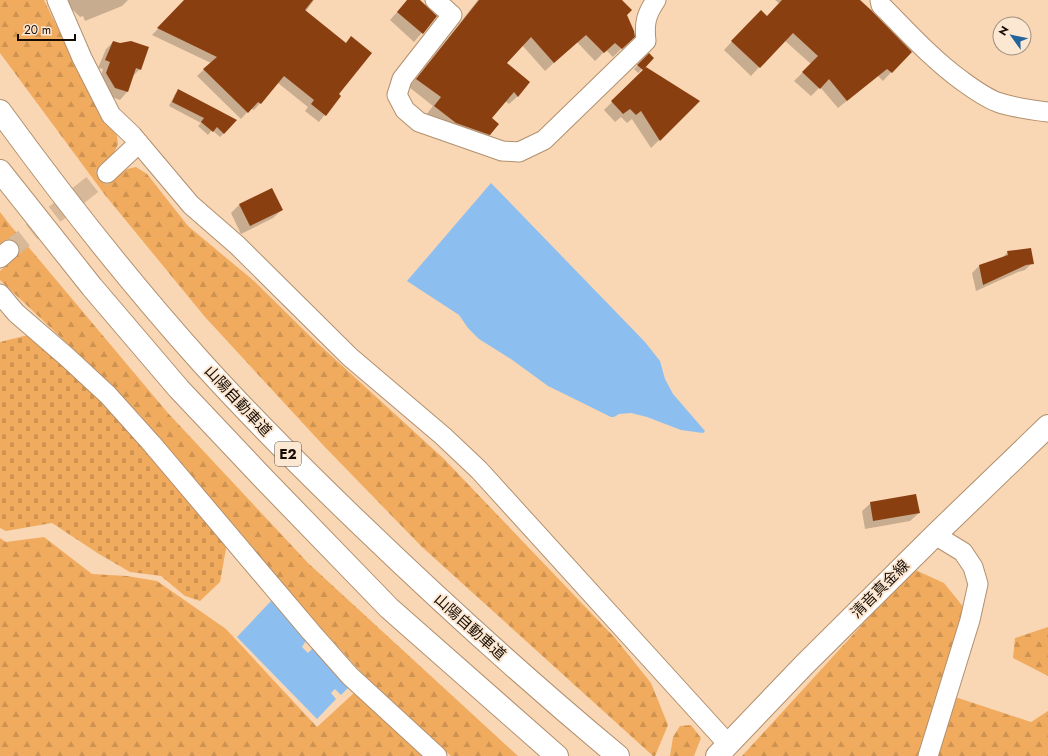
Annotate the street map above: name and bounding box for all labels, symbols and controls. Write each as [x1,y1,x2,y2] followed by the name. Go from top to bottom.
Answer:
[18,16,75,42] scale bar
[992,16,1032,56] north arrow
[24,21,51,39] text: 20 m
[995,23,1013,39] text: N
[199,361,277,441] street label: 山陽自動車道
[275,442,301,466] road number: E2
[846,555,914,623] street label: 清音真金線
[429,589,511,665] street label: 山陽自動車道

